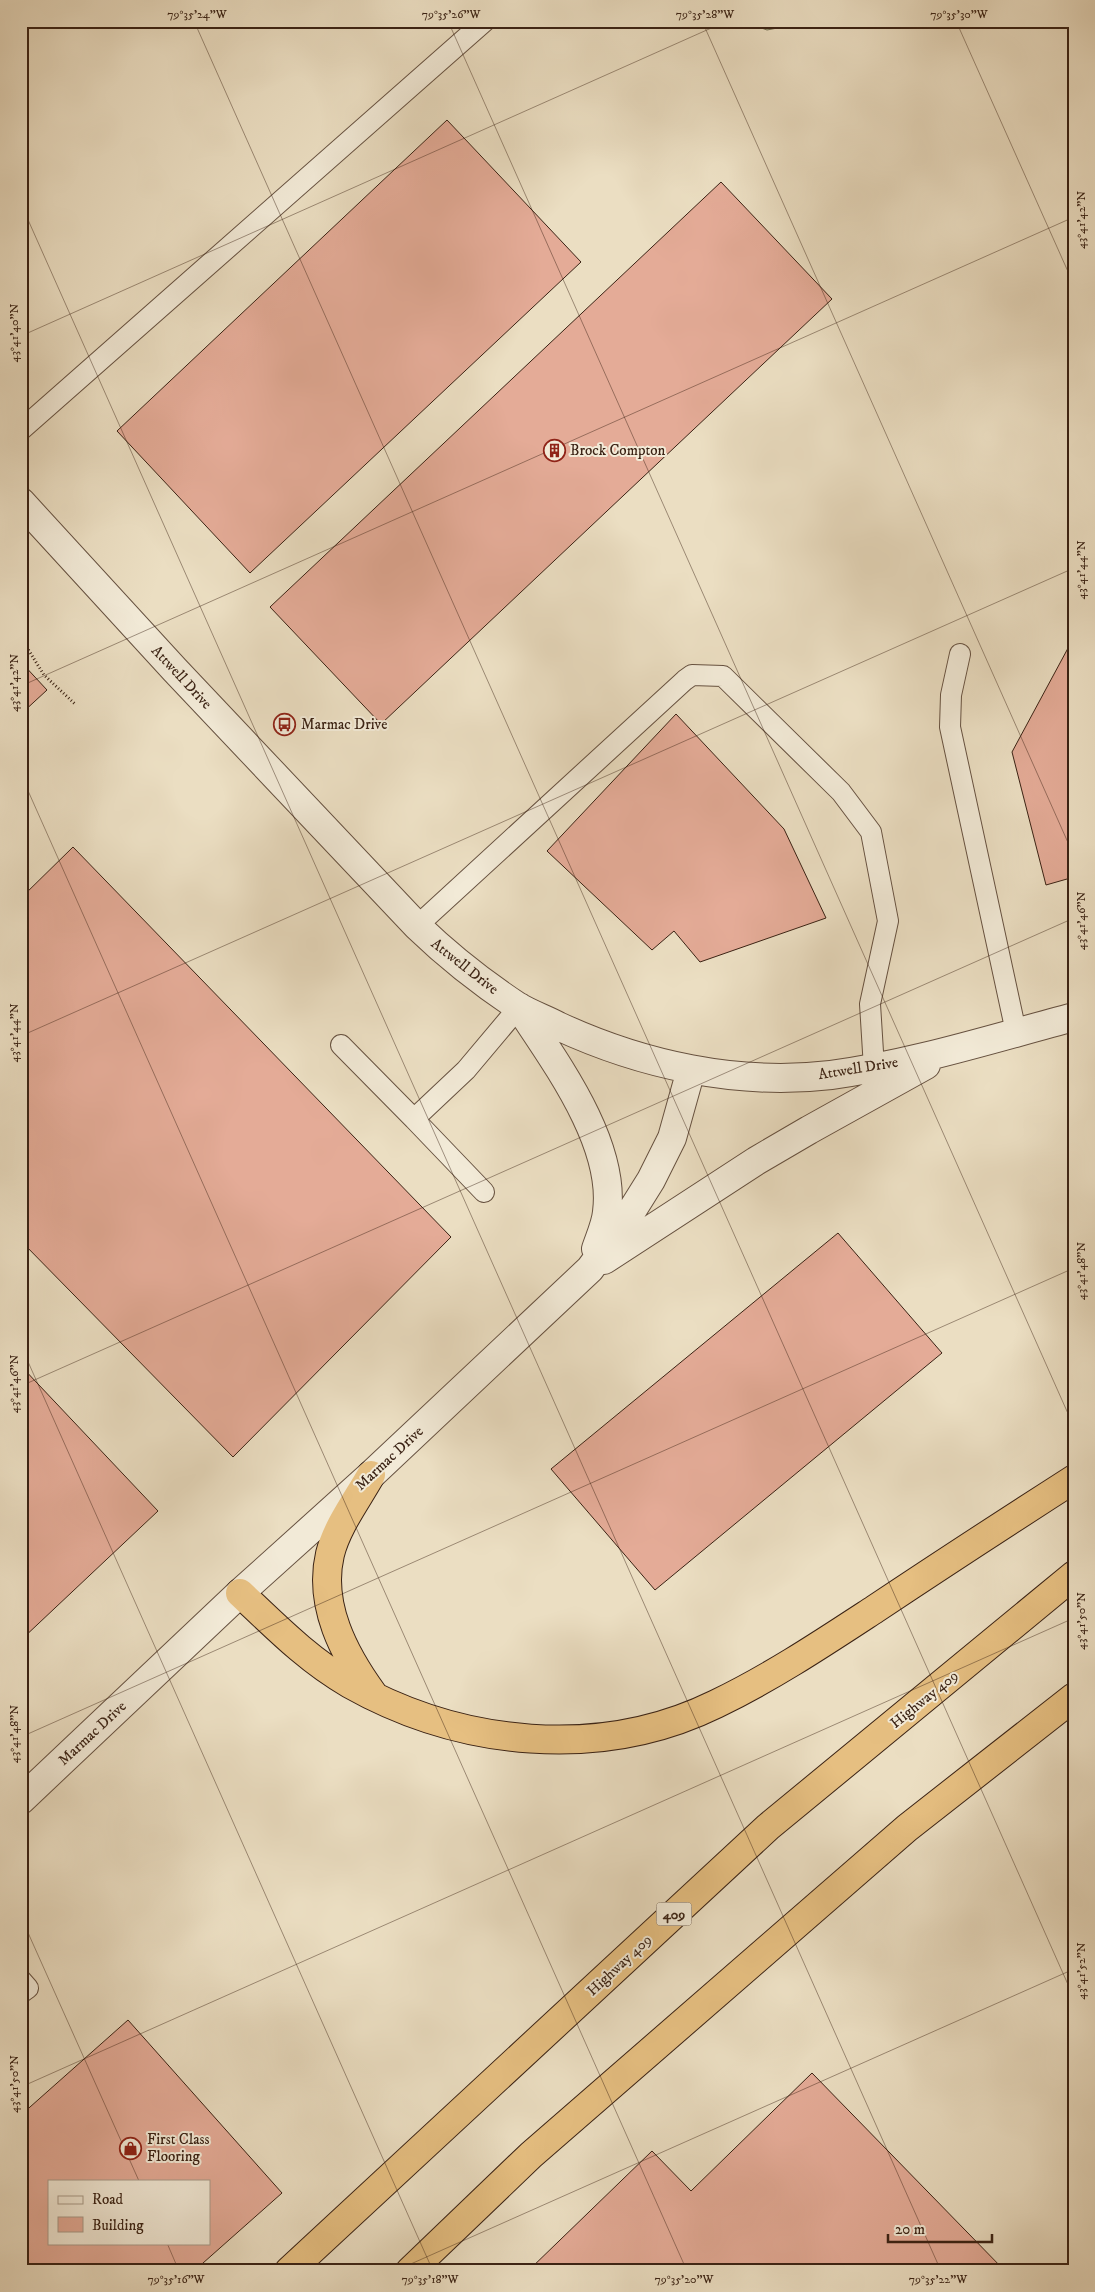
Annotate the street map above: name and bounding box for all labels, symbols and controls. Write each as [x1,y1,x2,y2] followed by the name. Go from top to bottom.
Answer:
[167,7,228,22] text: 79°35'24"W
[422,7,481,22] text: 79°35'26"W
[676,7,735,22] text: 79°35'28"W
[930,7,989,22] text: 79°35'30"W
[1074,191,1089,249] text: 43°41'42"N
[7,303,22,362] text: 43°41'40"N
[542,438,566,462] building icon: Brock Compton
[570,441,666,460] place label: Brock Compton
[1074,540,1089,600] text: 43°41'44"N
[147,641,216,713] street label: Attwell Drive
[7,654,22,712] text: 43°41'42"N
[273,712,297,736] bus stop icon: Marmac Drive
[301,715,387,734] place label: Marmac Drive
[1074,892,1089,950] text: 43°41'46"N
[427,934,502,999] street label: Attwell Drive
[7,1003,22,1063] text: 43°41'44"N
[817,1053,899,1084] street label: Attwell Drive
[1074,1242,1089,1300] text: 43°41'48"N
[7,1355,22,1413] text: 43°41'46"N
[351,1422,427,1495] street label: Marmac Drive
[1074,1592,1089,1650] text: 43°41'50"N
[886,1666,962,1733] street label: Highway 409
[54,1697,130,1770] street label: Marmac Drive
[7,1705,22,1763] text: 43°41'48"N
[656,1902,692,1926] road number: 409
[583,1930,656,2000] street label: Highway 409
[1074,1942,1089,2000] text: 43°41'52"N
[7,2055,22,2113] text: 43°41'50"N
[147,2130,210,2166] place label: First Class Flooring
[119,2136,143,2160] shop icon: First Class Flooring
[48,2180,210,2244] legend
[92,2190,124,2209] text: Road
[888,2212,991,2244] scale bar
[92,2216,144,2235] text: Building
[895,2220,925,2239] text: 20 m
[147,2272,206,2287] text: 79°35'16"W
[401,2272,460,2287] text: 79°35'18"W
[655,2272,714,2287] text: 79°35'20"W
[909,2272,968,2287] text: 79°35'22"W

